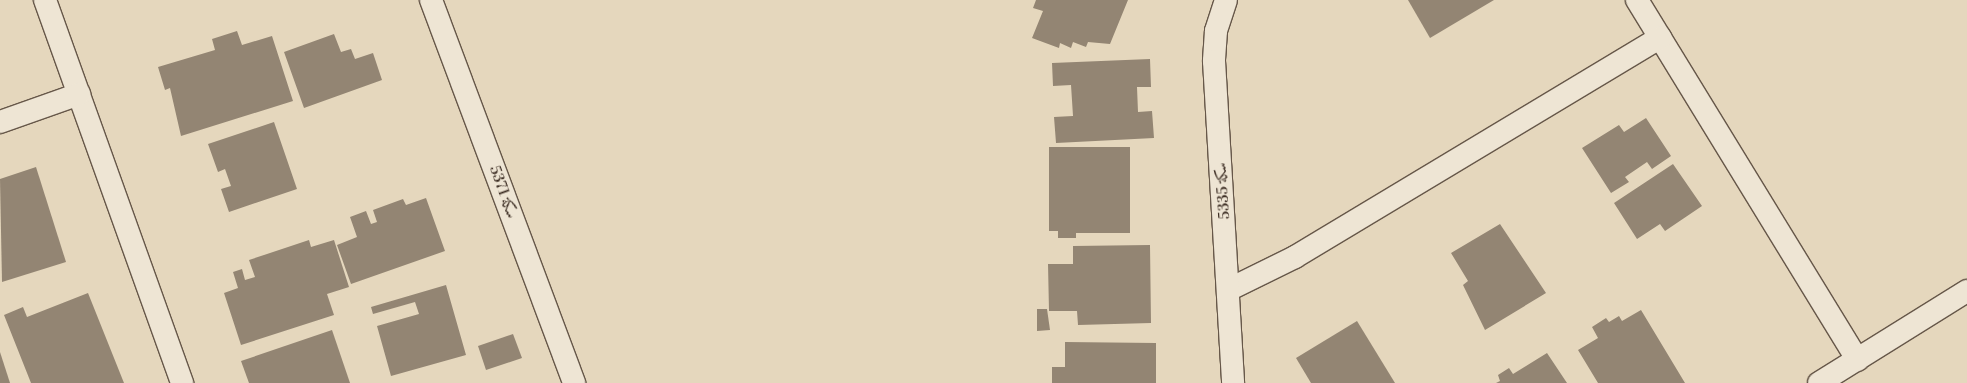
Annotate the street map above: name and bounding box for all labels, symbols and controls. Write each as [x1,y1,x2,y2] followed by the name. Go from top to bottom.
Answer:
[1212,162,1234,220] street label: سكة 5335
[485,163,521,221] street label: سكة 5371

